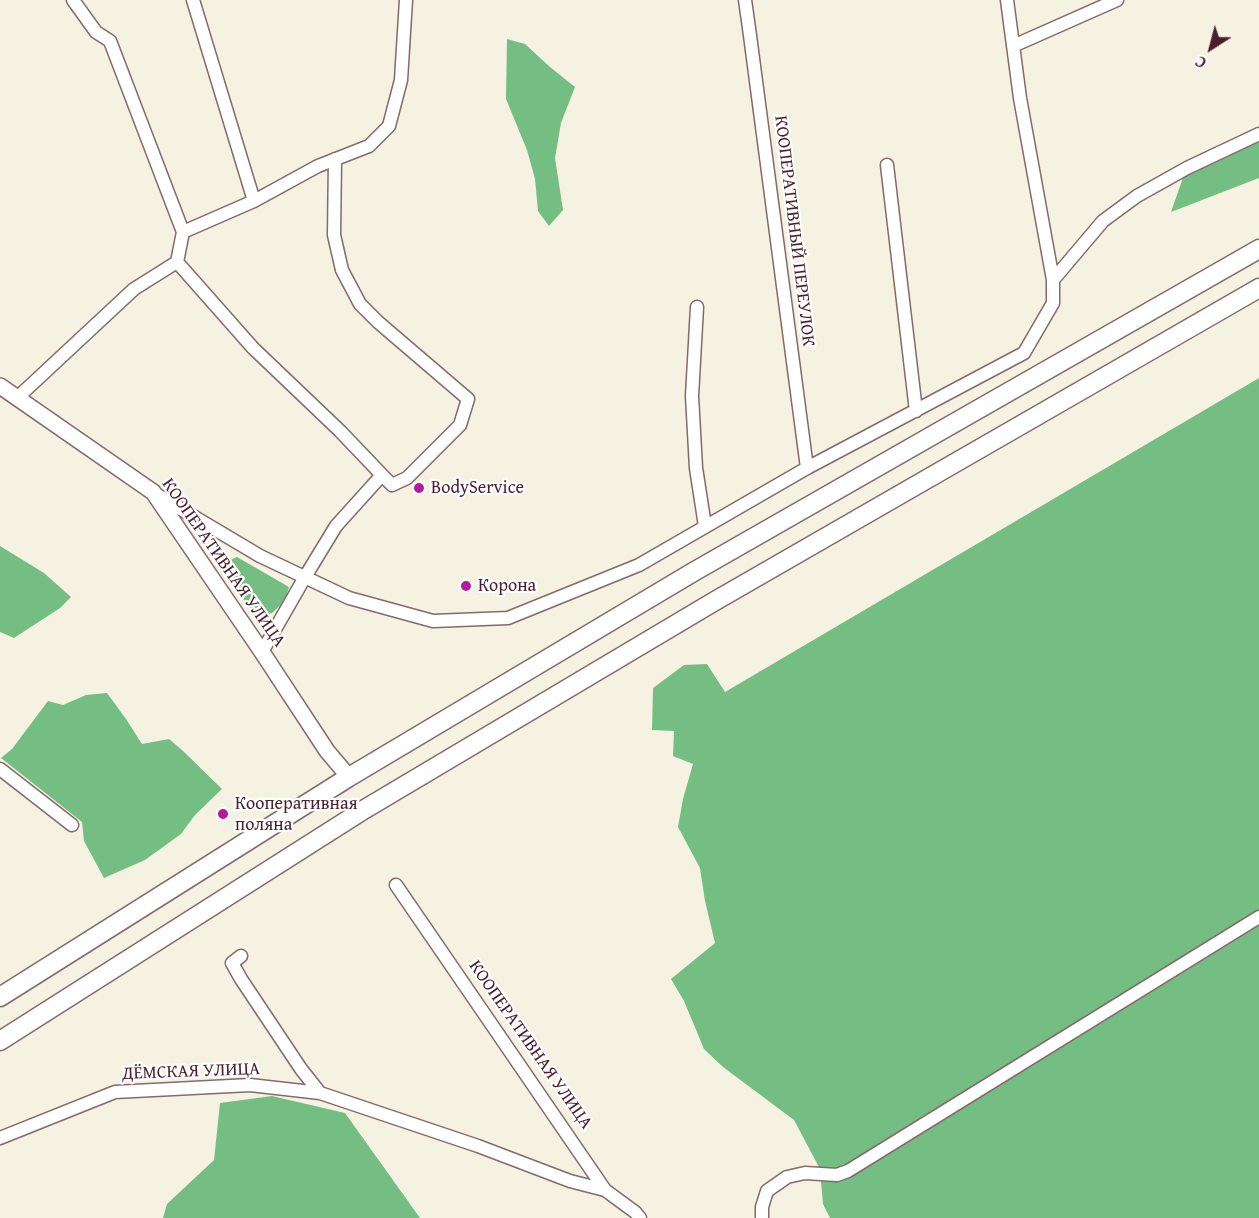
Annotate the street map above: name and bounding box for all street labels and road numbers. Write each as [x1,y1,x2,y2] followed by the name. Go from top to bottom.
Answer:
[769,114,819,348] street label: КООПЕРАТИВНЫЙ ПЕРЕУЛОК
[156,474,290,652] street label: КООПЕРАТИВНАЯ УЛИЦА
[463,956,597,1134] street label: КООПЕРАТИВНАЯ УЛИЦА
[122,1059,260,1085] street label: ДЁМСКАЯ УЛИЦА

